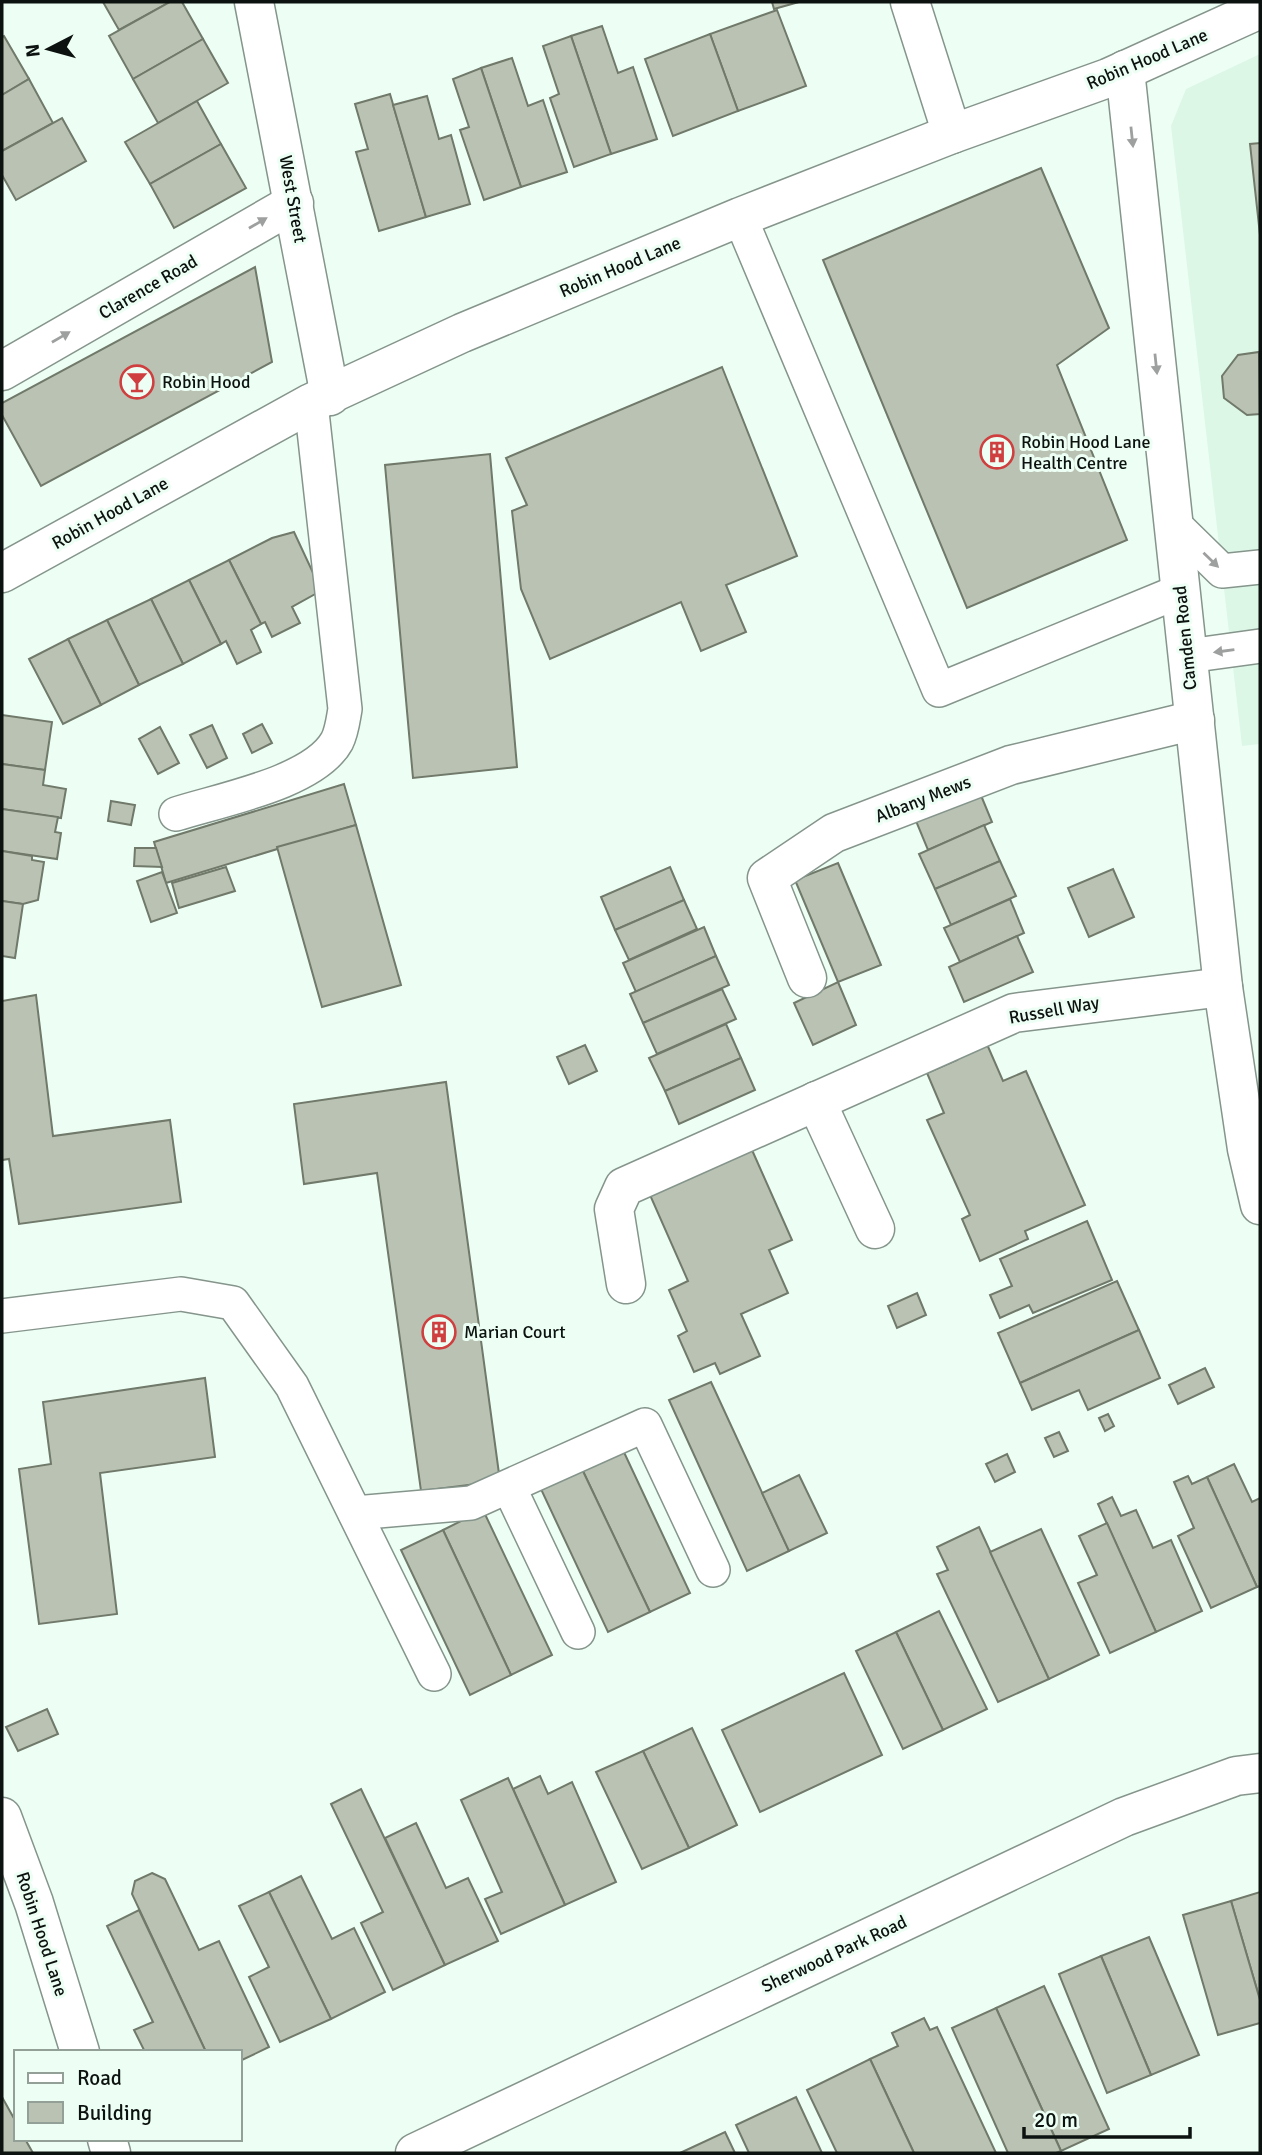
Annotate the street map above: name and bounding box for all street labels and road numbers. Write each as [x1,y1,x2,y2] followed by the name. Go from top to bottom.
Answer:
[1083,24,1211,94] street label: Robin Hood Lane
[274,153,312,245] street label: West Street
[556,232,684,302] street label: Robin Hood Lane
[95,250,201,324] street label: Clarence Road
[48,472,172,554] street label: Robin Hood Lane
[1169,585,1201,691] street label: Camden Road
[872,771,974,827] street label: Albany Mews
[1007,991,1101,1029] street label: Russell Way
[12,1869,72,1999] street label: Robin Hood Lane
[758,1911,910,1997] street label: Sherwood Park Road

